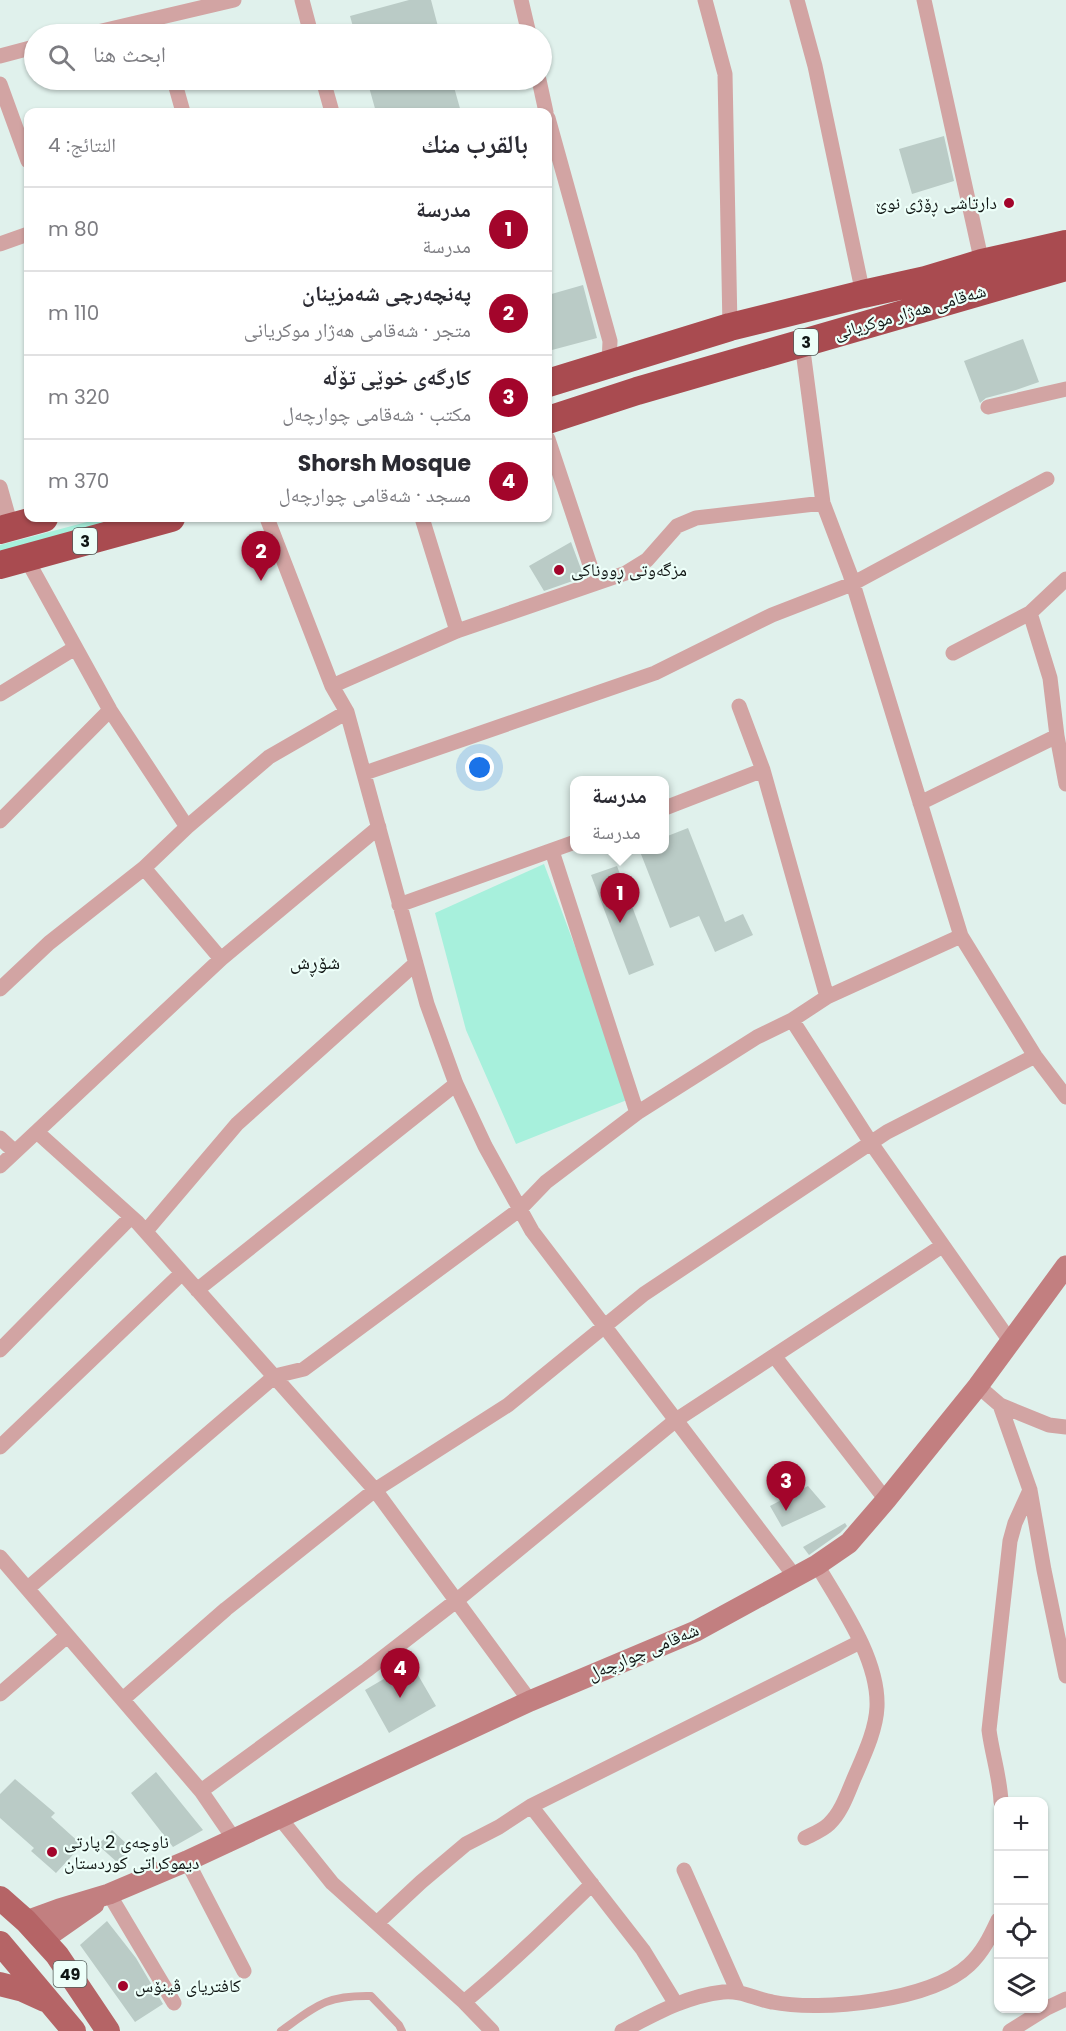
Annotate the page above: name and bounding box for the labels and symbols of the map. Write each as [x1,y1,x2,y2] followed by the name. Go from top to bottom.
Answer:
[876,190,997,217] place label: دارتاشی ڕۆژی نوێ
[1002,196,1016,210] marker: دارتاشی ڕۆژی نوێ
[831,278,989,345] street label: شەقامی ھەژار موکریانی
[794,329,818,355] road number: 3
[73,528,97,554] road number: 3
[242,532,280,581] pin: 2
[571,557,687,584] place label: مزگەوتی ڕووناکی
[552,563,566,577] marker: مزگەوتی ڕووناکی
[465,753,494,782] your location
[600,874,640,923] pin: 1
[290,948,340,978] district label: شۆڕش
[766,1462,806,1511] pin: 3
[583,1617,702,1686] street label: شەقامی چوارچەل
[380,1648,420,1698] pin: 4
[64,1829,200,1875] place label: ناوچەی 2 پارتی دیموکراتی کوردستان
[45,1845,59,1859] marker: ناوچەی 2 پارتی دیموکراتی کوردستان
[54,1961,86,1987] road number: 49
[135,1973,241,1998] place label: کافتریای ڤینۆس
[116,1979,130,1993] marker: کافتریای ڤینۆس

